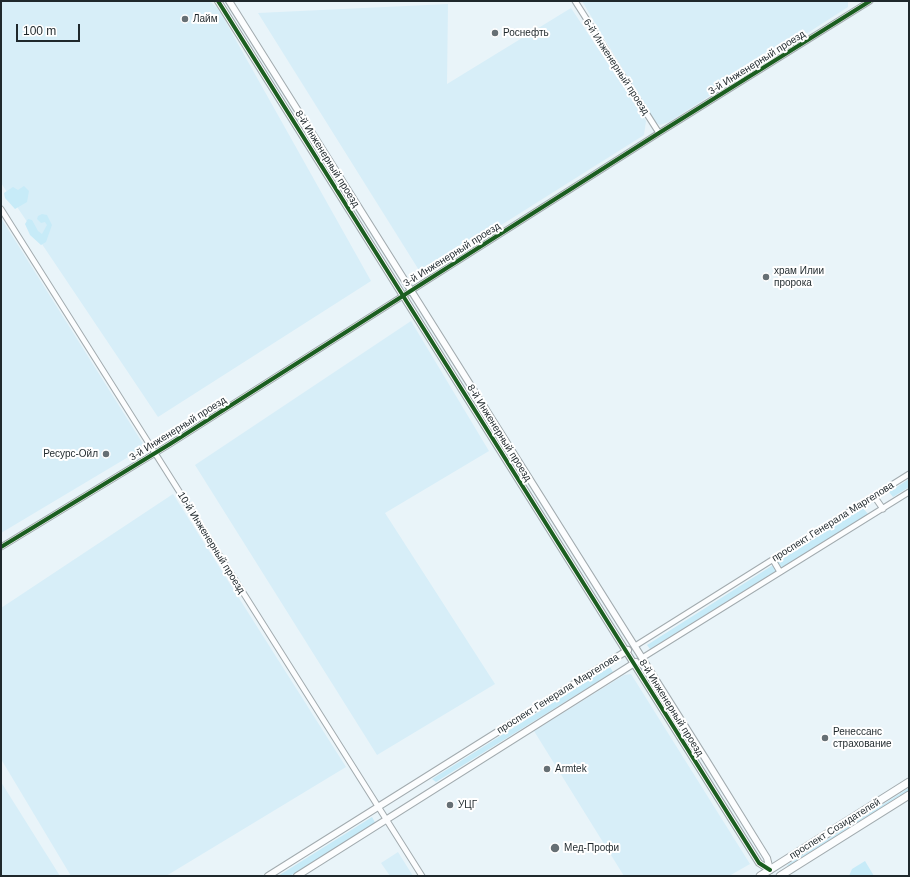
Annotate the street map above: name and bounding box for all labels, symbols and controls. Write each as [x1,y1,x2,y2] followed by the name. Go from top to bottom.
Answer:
[193,13,218,25] place label: Лайм
[180,14,190,24] marker: Лайм
[18,16,82,42] scale bar
[580,17,652,117] street label: 6-й Инженерный проезд
[23,24,56,38] text: 100 m
[503,27,549,39] place label: Роснефть
[490,28,500,38] marker: Роснефть
[706,28,808,98] street label: 3-й Инженерный проезд
[292,108,362,210] street label: 8-й Инженерный проезд
[401,220,503,290] street label: 3-й Инженерный проезд
[774,265,824,288] place label: храм Илии пророка
[761,272,771,282] marker: храм Илии пророка
[464,382,534,484] street label: 8-й Инженерный проезд
[127,394,229,464] street label: 3-й Инженерный проезд
[43,448,98,460] place label: Ресурс-Ойл
[101,449,111,459] marker: Ресурс-Ойл
[770,479,896,565] street label: проспект Генерала Маргелова
[175,490,247,596] street label: 10-й Инженерный проезд
[495,651,621,737] street label: проспект Генерала Маргелова
[636,657,706,759] street label: 8-й Инженерный проезд
[833,726,892,750] place label: Ренессанс страхование
[820,733,830,743] marker: Ренессанс страхование
[555,763,587,775] place label: Armtek
[542,764,552,774] marker: Armtek
[787,796,883,862] street label: проспект Созидателей
[458,799,477,811] place label: УЦГ
[445,800,455,810] marker: УЦГ
[549,842,561,854] marker: Мед-Профи
[564,842,619,854] place label: Мед-Профи

